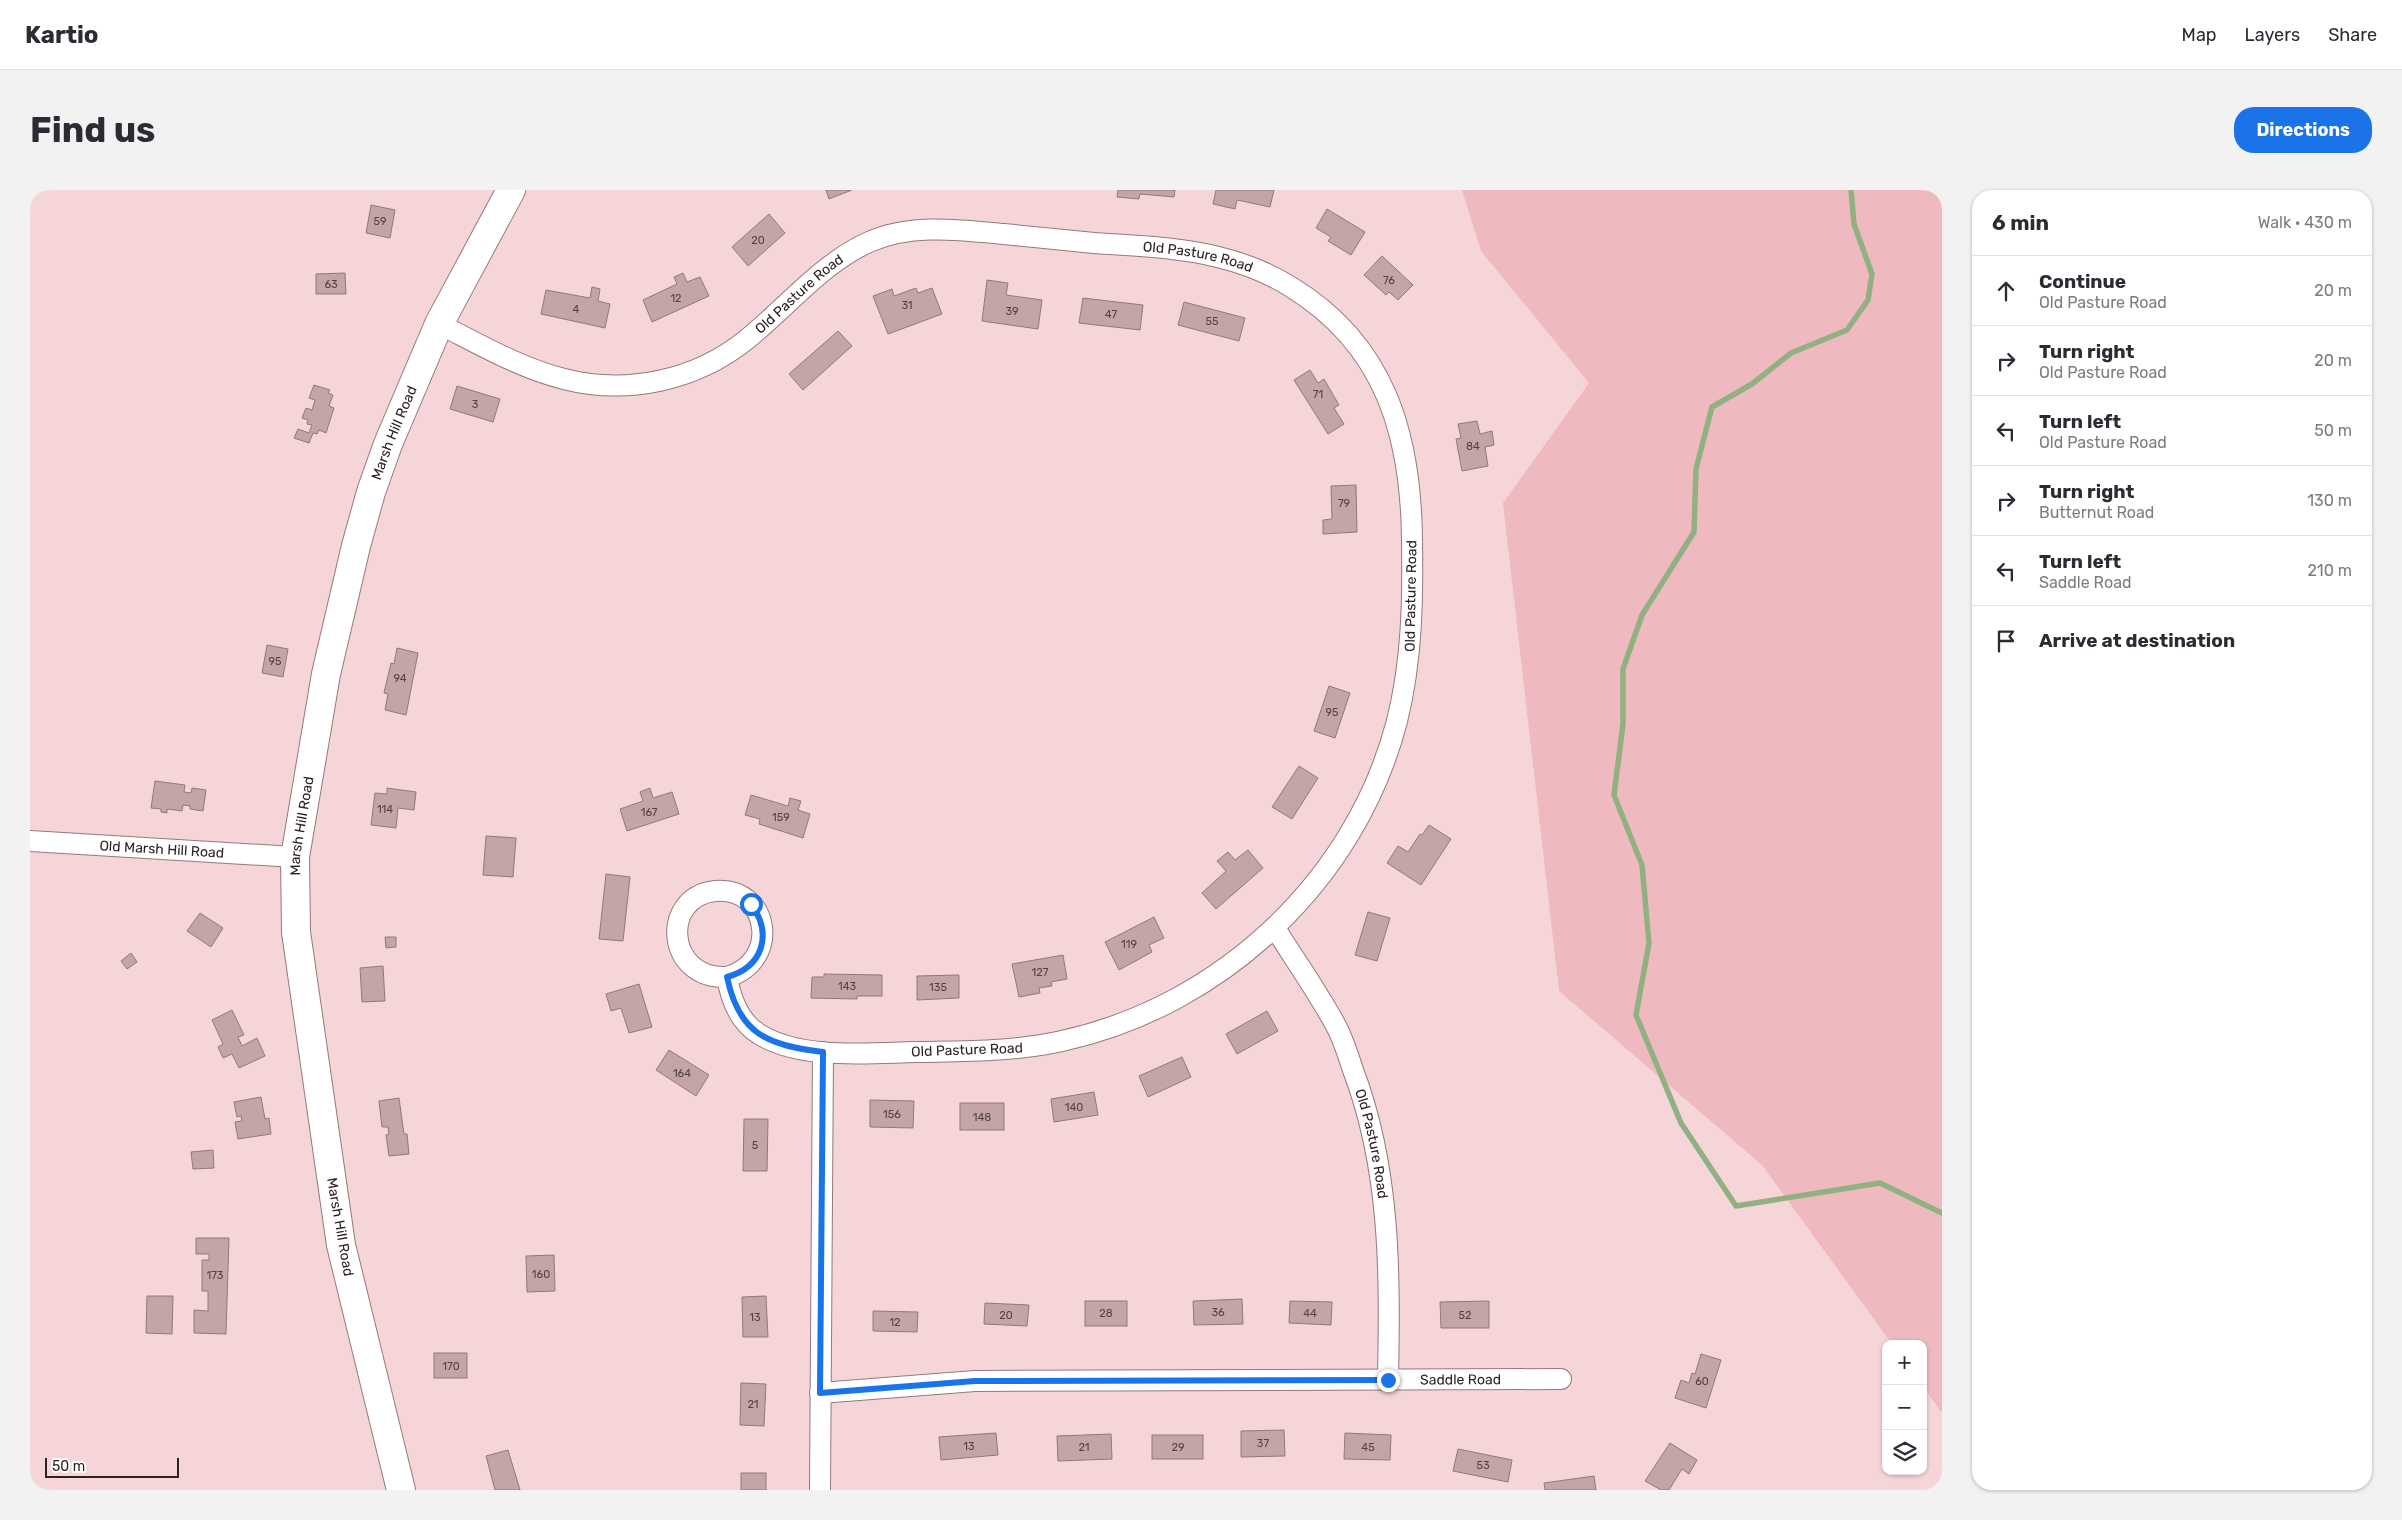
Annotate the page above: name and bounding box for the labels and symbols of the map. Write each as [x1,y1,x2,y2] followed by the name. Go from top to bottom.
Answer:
[373,215,387,228] house number: 59
[751,234,765,247] house number: 20
[1142,238,1256,276] street label: Old Pasture Road
[751,250,846,337] street label: Old Pasture Road
[1383,274,1395,287] house number: 76
[324,278,338,291] house number: 63
[670,292,682,305] house number: 12
[901,299,913,312] house number: 31
[573,303,580,316] house number: 4
[1005,305,1019,318] house number: 39
[1105,308,1117,321] house number: 47
[1205,315,1219,328] house number: 55
[367,383,420,482] street label: Marsh Hill Road
[1313,388,1323,401] house number: 71
[472,398,479,411] house number: 3
[1466,440,1480,453] house number: 84
[1338,497,1350,510] house number: 79
[1402,540,1420,652] street label: Old Pasture Road
[268,655,282,668] house number: 95
[393,672,407,685] house number: 94
[1325,706,1339,719] house number: 95
[286,775,317,876] street label: Marsh Hill Road
[377,803,393,816] house number: 114
[641,806,658,819] house number: 167
[772,811,790,824] house number: 159
[99,837,225,861] street label: Old Marsh Hill Road
[740,893,763,916] route start
[1121,938,1137,951] house number: 119
[1032,966,1049,979] house number: 127
[838,980,856,993] house number: 143
[929,981,947,994] house number: 135
[911,1040,1023,1060] street label: Old Pasture Road
[673,1067,691,1080] house number: 164
[1352,1087,1392,1200] street label: Old Pasture Road
[1065,1101,1083,1114] house number: 140
[883,1108,901,1121] house number: 156
[973,1111,991,1124] house number: 148
[752,1139,759,1152] house number: 5
[323,1176,357,1278] street label: Marsh Hill Road
[532,1268,550,1281] house number: 160
[207,1269,224,1282] house number: 173
[1211,1306,1225,1319] house number: 36
[1099,1307,1113,1320] house number: 28
[1303,1307,1317,1320] house number: 44
[999,1309,1013,1322] house number: 20
[1459,1309,1472,1322] house number: 52
[749,1311,761,1324] house number: 13
[889,1316,901,1329] house number: 12
[442,1360,460,1373] house number: 170
[1377,1369,1400,1392] route end
[1420,1371,1501,1388] street label: Saddle Road
[1695,1375,1709,1388] house number: 60
[747,1398,759,1411] house number: 21
[1257,1437,1269,1450] house number: 37
[963,1440,975,1453] house number: 13
[1078,1441,1090,1454] house number: 21
[1172,1441,1184,1454] house number: 29
[1361,1441,1375,1454] house number: 45
[45,1455,179,1478] scale bar
[1476,1459,1490,1472] house number: 53

